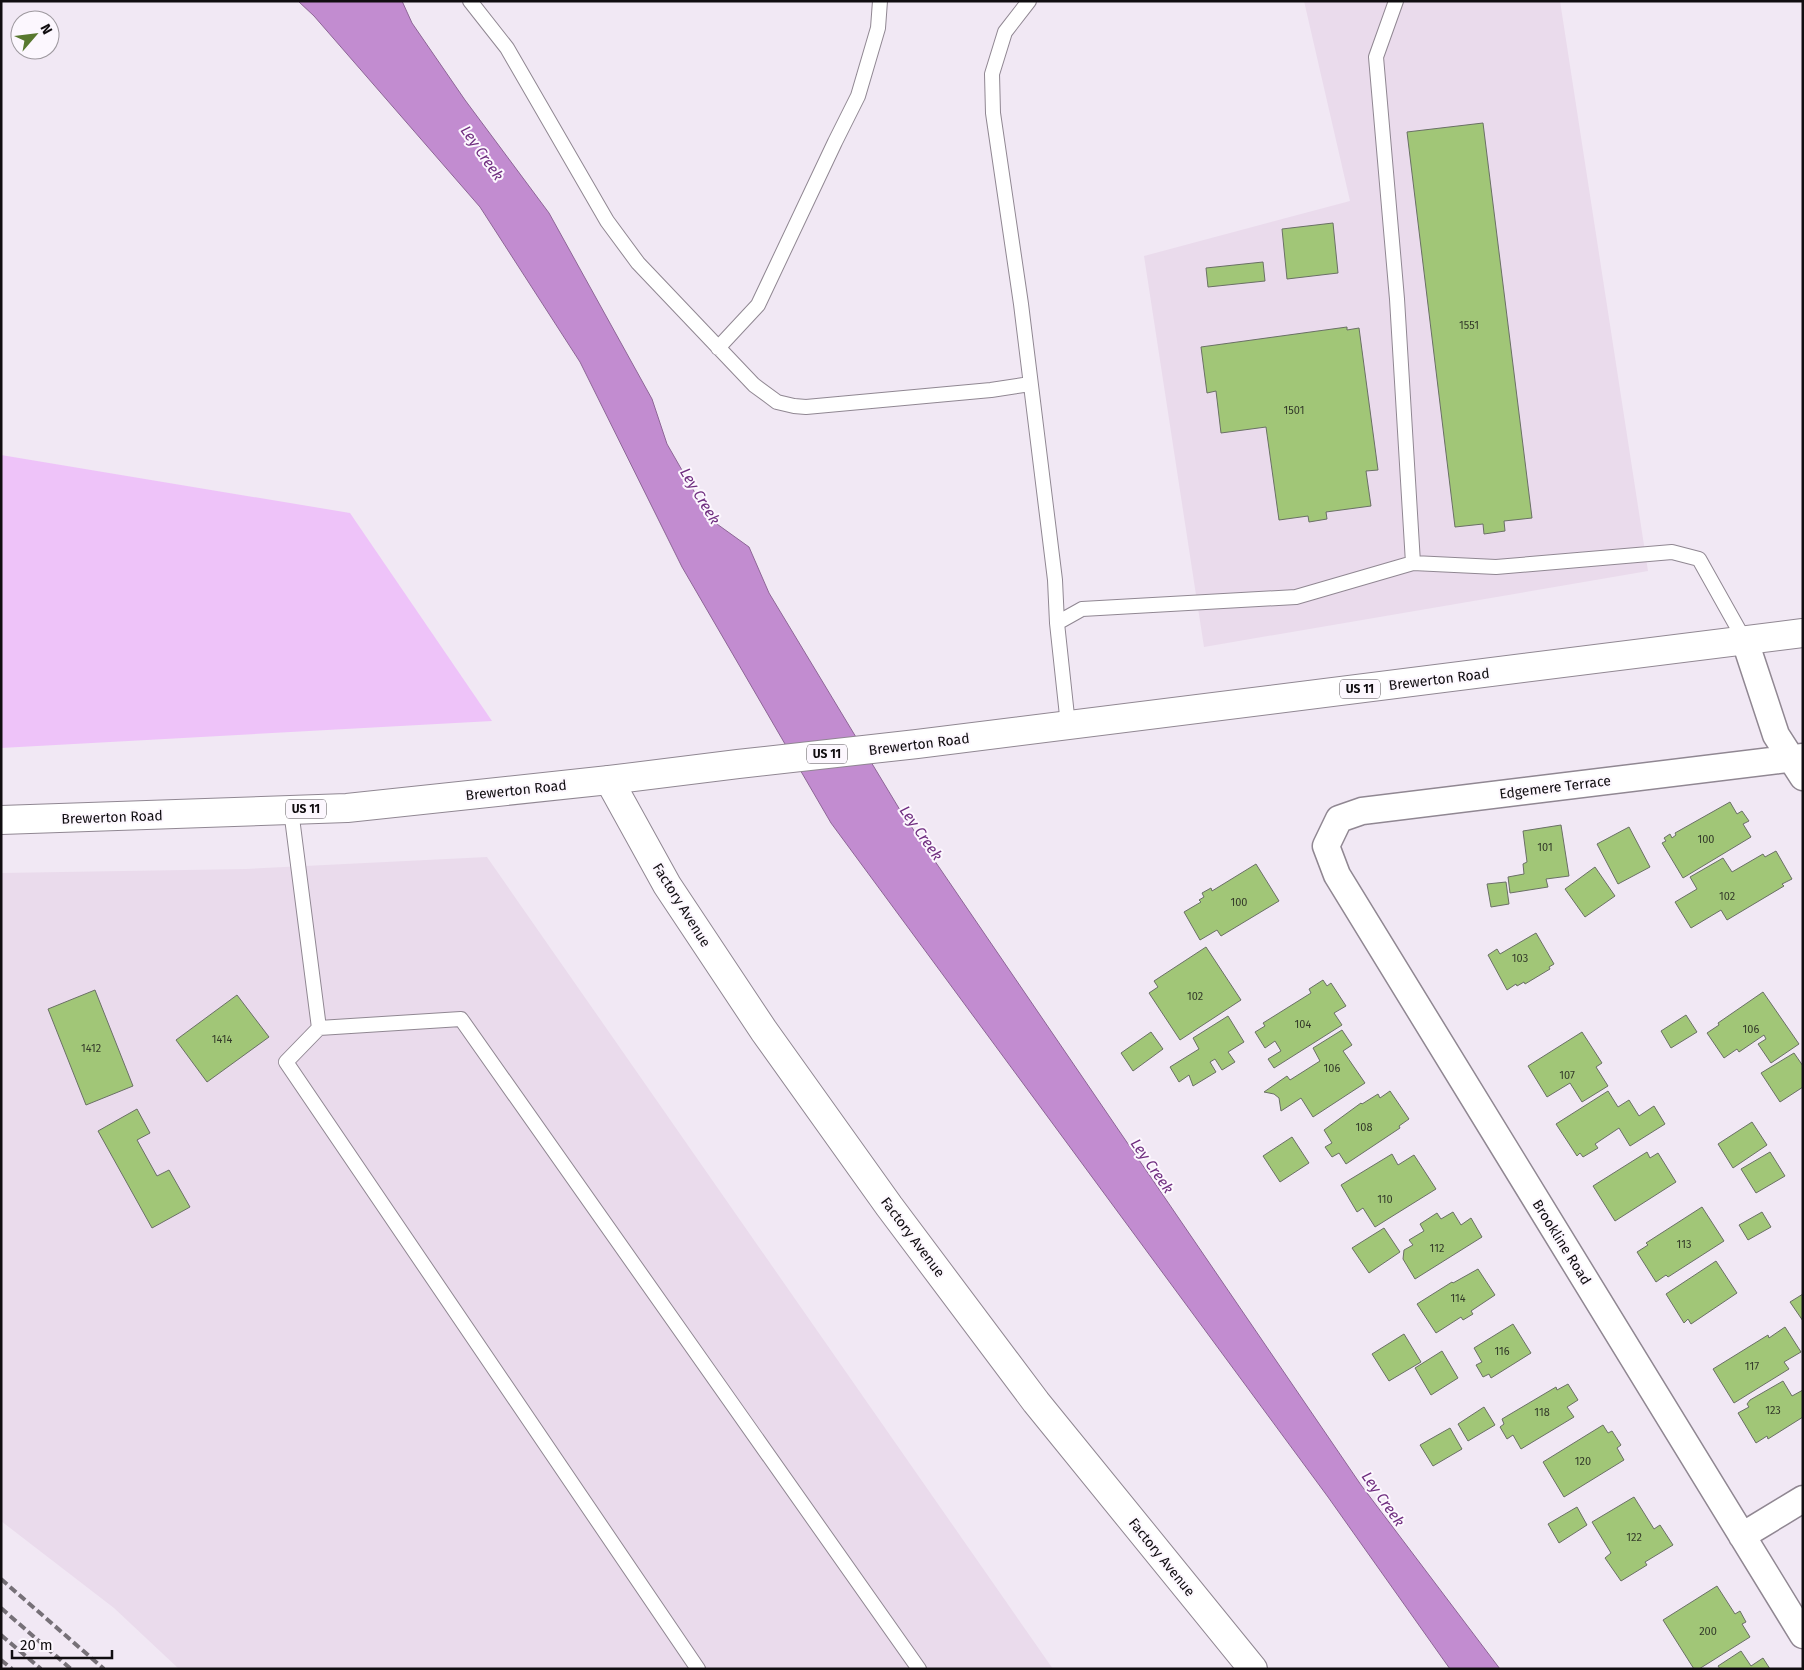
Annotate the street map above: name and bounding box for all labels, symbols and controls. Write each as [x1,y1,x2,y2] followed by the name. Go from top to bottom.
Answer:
[10,10,60,60] north arrow
[36,21,56,37] text: N
[457,122,507,184] water label: Ley Creek
[1459,319,1479,332] house number: 1551
[1284,404,1304,417] house number: 1501
[676,464,724,528] water label: Ley Creek
[1388,665,1490,694] street label: Brewerton Road
[1340,680,1380,699] road number: US 11
[868,730,970,759] street label: Brewerton Road
[807,744,847,764] road number: US 11
[1498,772,1612,803] street label: Edgemere Terrace
[465,777,567,804] street label: Brewerton Road
[286,800,326,819] road number: US 11
[896,802,946,864] water label: Ley Creek
[61,807,163,828] street label: Brewerton Road
[1697,833,1715,846] house number: 100
[1537,841,1553,854] house number: 101
[649,860,714,950] street label: Factory Avenue
[1719,890,1735,903] house number: 102
[1230,896,1248,909] house number: 100
[1512,952,1528,965] house number: 103
[1187,990,1203,1003] house number: 102
[1295,1018,1312,1031] house number: 104
[1743,1023,1760,1036] house number: 106
[212,1033,232,1046] house number: 1414
[81,1042,101,1055] house number: 1412
[1324,1062,1341,1075] house number: 106
[1559,1069,1575,1082] house number: 107
[1356,1121,1372,1134] house number: 108
[1127,1135,1177,1197] water label: Ley Creek
[1377,1193,1393,1206] house number: 110
[877,1194,948,1281] street label: Factory Avenue
[1529,1197,1594,1288] street label: Brookline Road
[1677,1238,1691,1251] house number: 113
[1430,1242,1444,1255] house number: 112
[1450,1292,1466,1305] house number: 114
[1494,1345,1510,1358] house number: 116
[1745,1360,1759,1373] house number: 117
[1765,1404,1781,1417] house number: 123
[1534,1406,1550,1419] house number: 118
[1575,1455,1591,1468] house number: 120
[1358,1468,1408,1530] water label: Ley Creek
[1125,1515,1198,1600] street label: Factory Avenue
[1626,1531,1642,1544] house number: 122
[1699,1625,1717,1638] house number: 200
[12,1628,112,1660] scale bar
[20,1636,53,1654] text: 20 m

